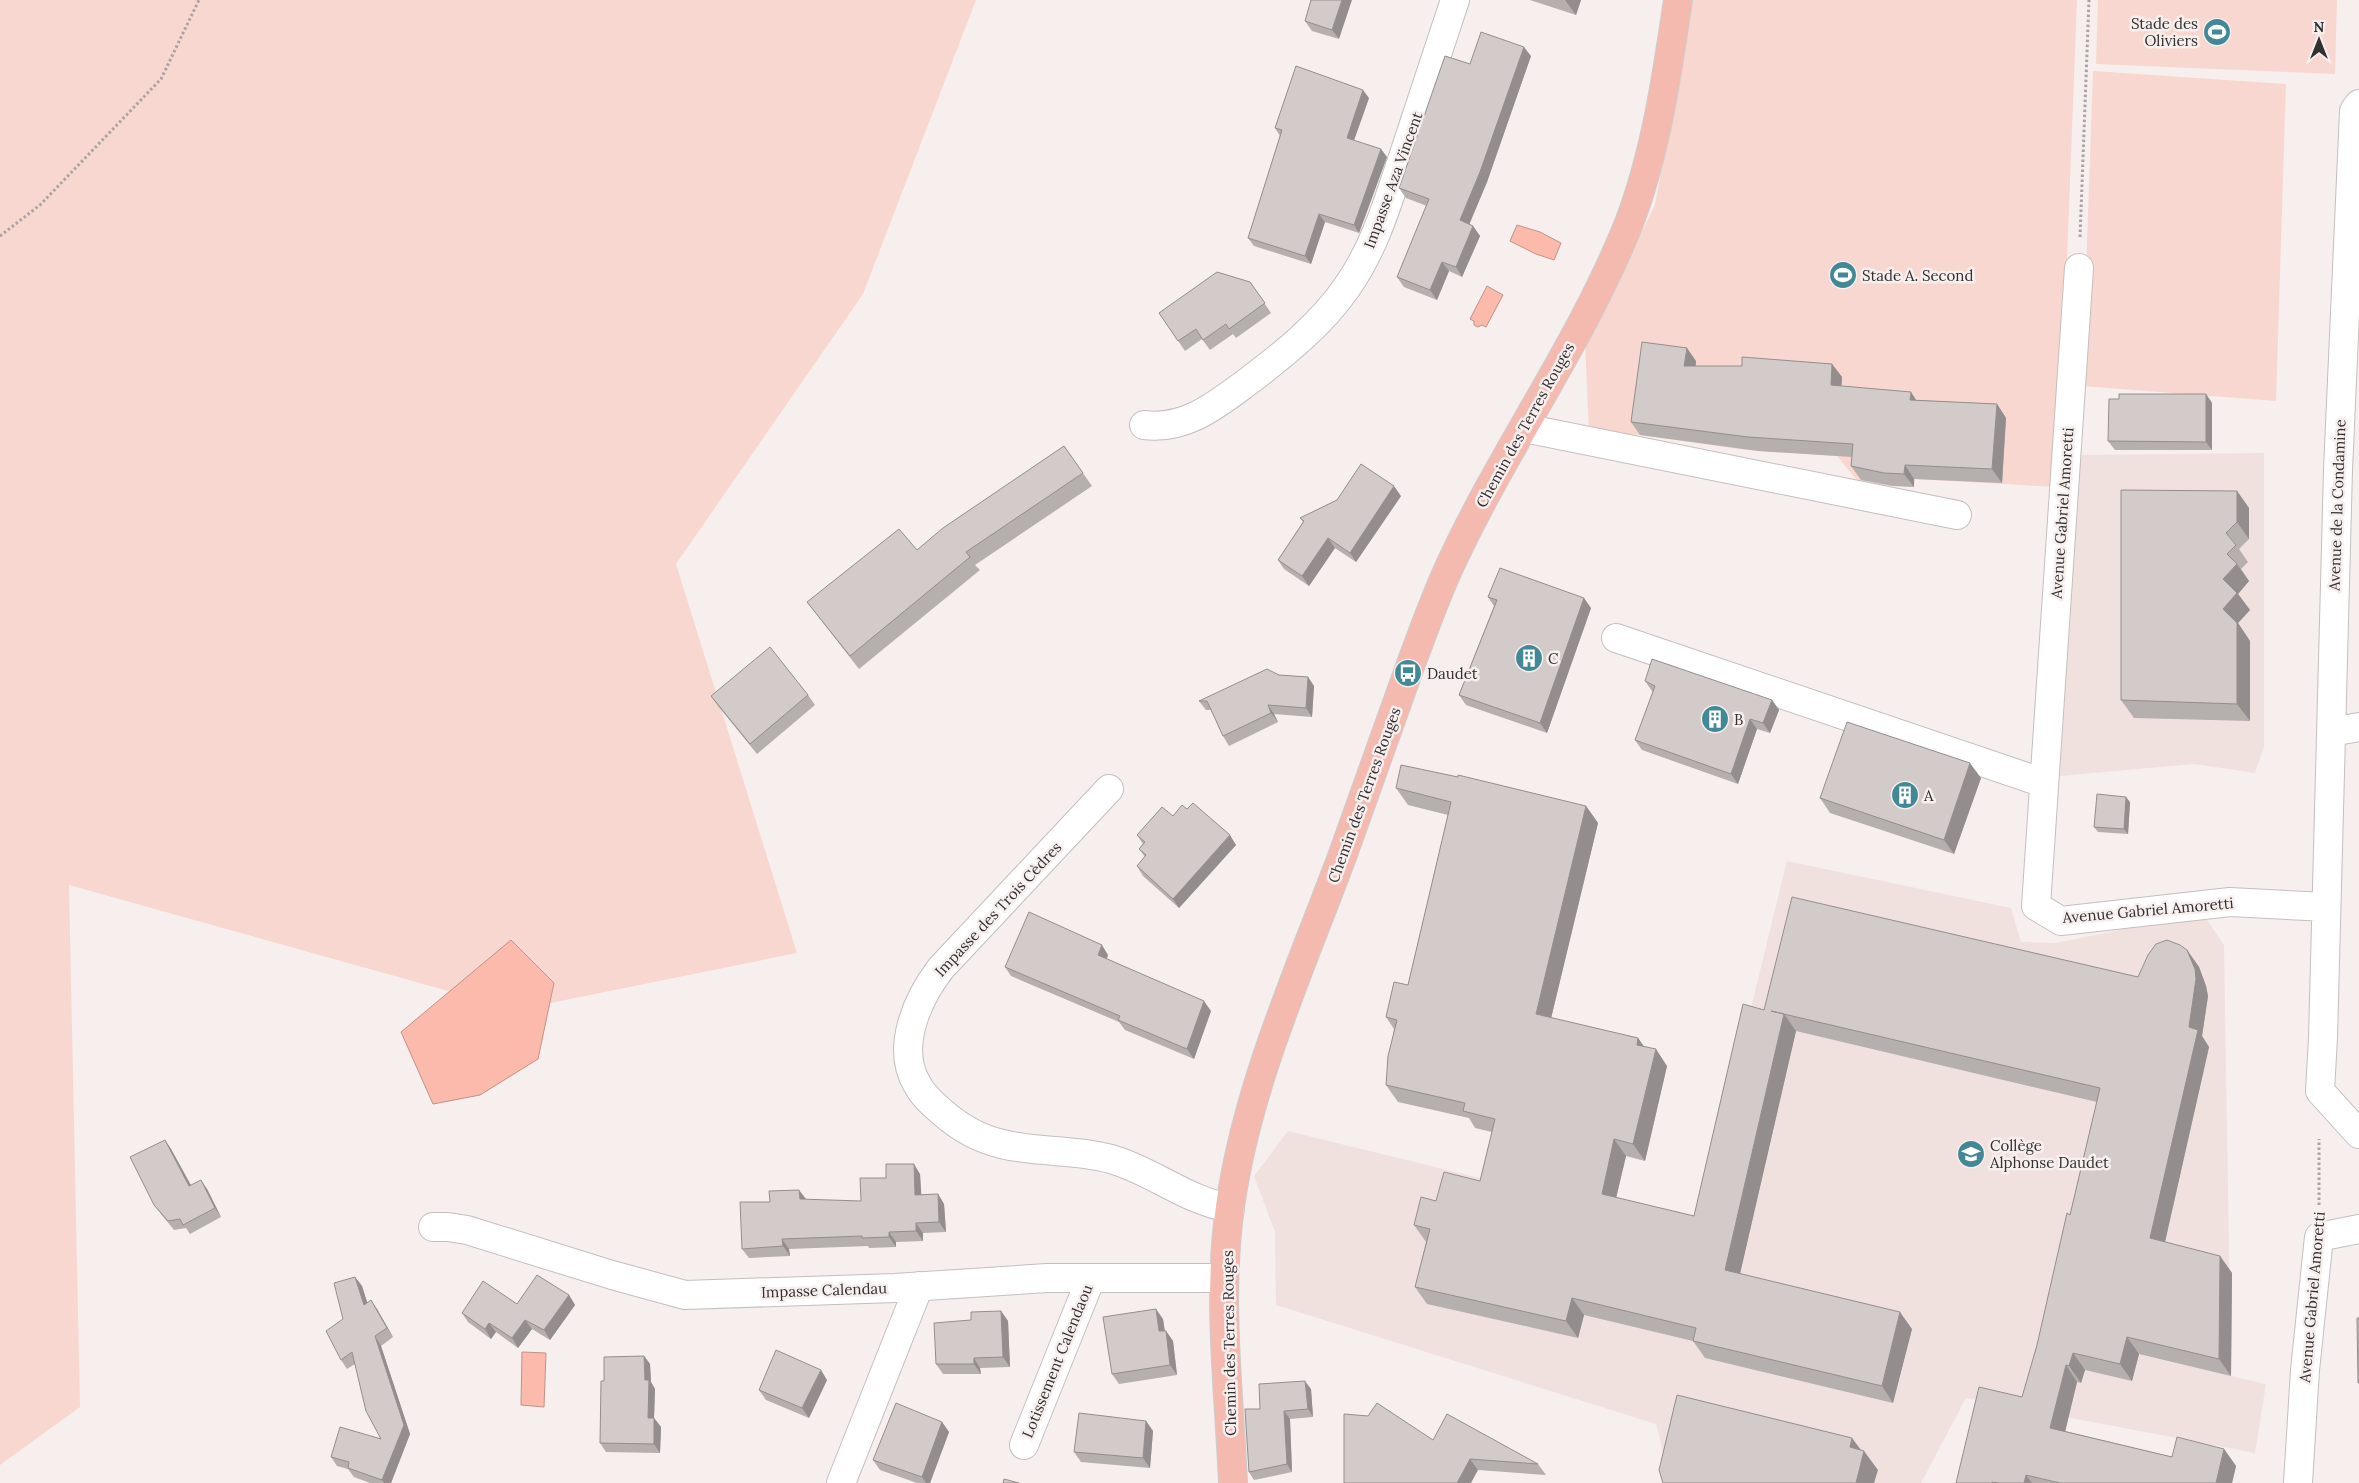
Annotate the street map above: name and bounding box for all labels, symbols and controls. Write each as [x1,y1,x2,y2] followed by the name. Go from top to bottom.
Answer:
[2131,14,2198,50] place label: Stade des Oliviers
[2294,15,2344,65] north arrow
[2202,17,2232,47] sports icon: Stade des Oliviers
[2314,18,2325,36] text: N
[1359,109,1427,251] street label: Impasse Aza Vincent
[1828,260,1858,290] sports icon: Stade A. Second
[1862,266,1973,285] place label: Stade A. Second
[1472,339,1578,511] street label: Chemin des Terres Rouges
[2324,419,2349,592] street label: Avenue de la Condamine
[2046,427,2077,600] street label: Avenue Gabriel Amoretti
[1514,643,1544,673] building icon: C
[1548,649,1559,668] place label: C
[1393,658,1423,688] bus stop icon: Daudet
[1427,664,1478,683] place label: Daudet
[1700,704,1730,734] building icon: B
[1323,705,1405,885] street label: Chemin des Terres Rouges
[1734,710,1743,729] place label: B
[1890,780,1920,810] building icon: A
[1923,786,1934,805] place label: A
[930,838,1066,980] street label: Impasse des Trois Cèdres
[2061,893,2234,927] street label: Avenue Gabriel Amoretti
[1989,1136,2109,1172] place label: Collège Alphonse Daudet
[1956,1139,1986,1169] school or university icon: Collège Alphonse Daudet
[2295,1211,2329,1384] street label: Avenue Gabriel Amoretti
[1218,1250,1240,1436] street label: Chemin des Terres Rouges
[761,1278,887,1302] street label: Impasse Calendau
[1018,1282,1096,1440] street label: Lotissement Calendaou

